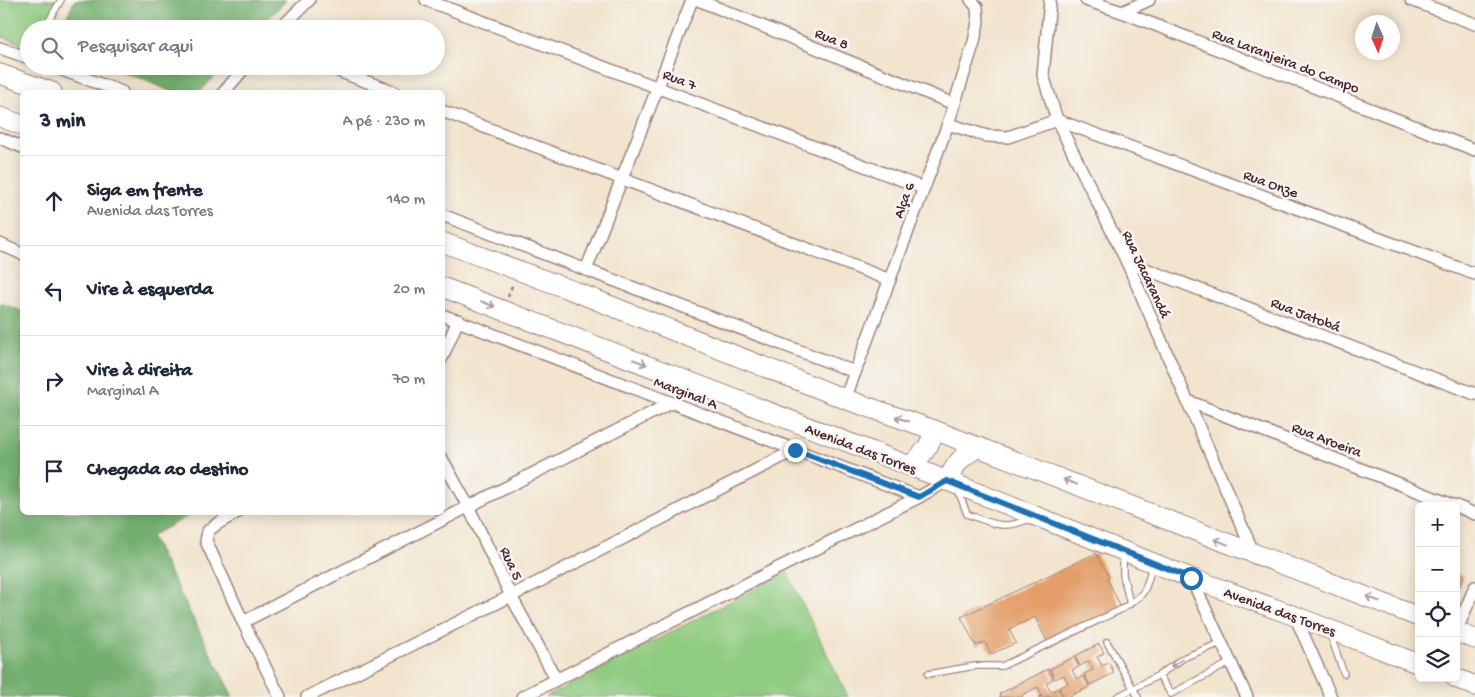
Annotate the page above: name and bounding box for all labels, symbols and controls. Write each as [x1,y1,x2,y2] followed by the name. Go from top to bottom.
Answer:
[1355,15,1400,60] north arrow
[20,20,445,75] search box
[812,25,851,55] street label: Rua 8
[1209,25,1362,98] street label: Rua Laranjeira do Campo
[38,34,66,62] icon: search
[78,36,193,59] text: Pesquisar aqui
[660,66,700,96] street label: Rua 7
[40,110,85,135] text: 3 min
[343,113,425,132] text: A pé · 230 m
[1240,167,1301,203] street label: Rua Onze
[87,180,203,203] text: Siga em frente
[890,180,920,221] street label: Alça 6
[40,187,68,215] icon: ahead
[387,191,425,210] text: 140 m
[87,203,213,222] text: Avenida das Torres
[1117,228,1174,322] street label: Rua Jacarandá
[40,277,68,305] icon: left
[87,279,213,302] text: Vire à esquerda
[393,281,425,300] text: 20 m
[1268,294,1343,338] street label: Rua Jatobá
[480,300,495,309] one-way arrow
[632,358,647,368] one-way arrow
[87,360,192,383] text: Vire à direita
[40,367,68,395] icon: right
[392,371,425,390] text: 70 m
[651,373,721,415] street label: Marginal A
[87,383,158,402] text: Marginal A
[894,413,910,423] one-way arrow
[1289,419,1364,463] street label: Rua Aroeira
[802,420,919,480] street label: Avenida das Torres
[784,439,807,462] route end
[40,457,68,485] icon: arrive
[87,459,248,482] text: Chegada ao destino
[1063,477,1078,487] one-way arrow
[1415,502,1460,682] map controls
[1415,502,1460,547] button: +
[1214,536,1229,546] one-way arrow
[495,544,526,583] street label: Rua 5
[1415,547,1460,592] button: −
[1180,567,1203,590] route start
[1221,584,1338,642] street label: Avenida das Torres
[1415,592,1460,637] button: locate
[1366,594,1382,603] one-way arrow
[1415,637,1460,682] button: layers
[1170,659,1184,669] one-way arrow

